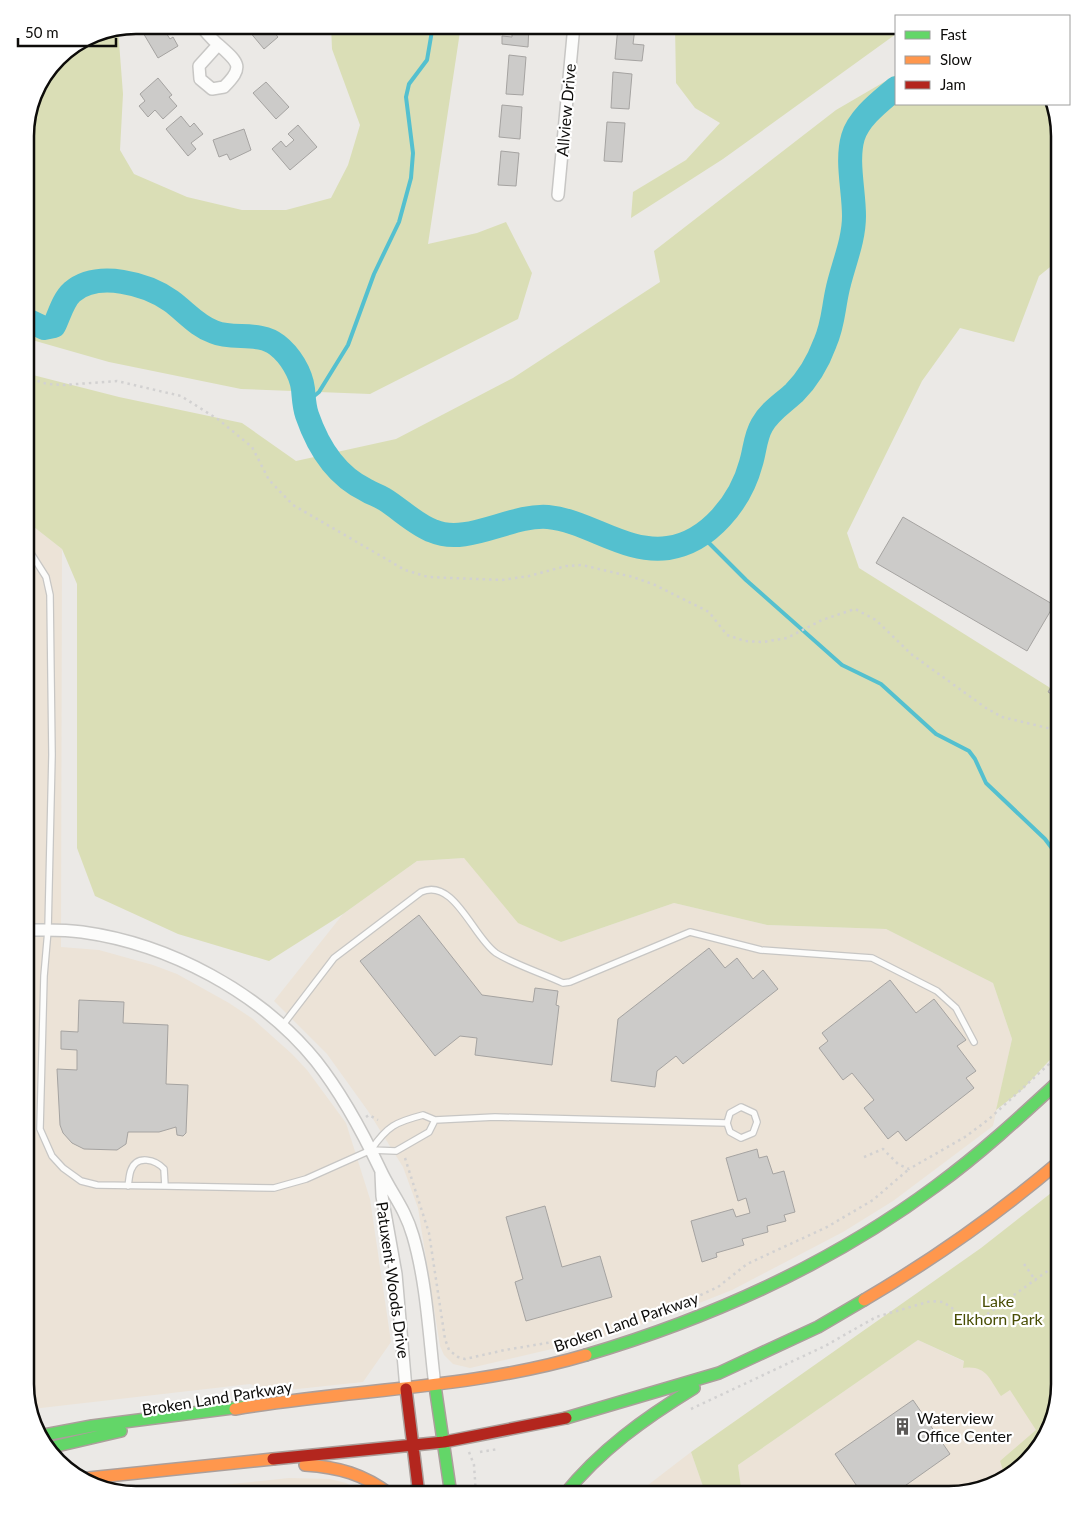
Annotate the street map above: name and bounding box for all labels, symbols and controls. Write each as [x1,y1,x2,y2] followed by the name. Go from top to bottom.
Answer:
[18,15,115,47] scale bar
[895,15,1070,105] legend
[25,23,59,41] text: 50 m
[940,25,967,43] text: Fast
[940,50,972,68] text: Slow
[552,63,579,157] street label: Allview Drive
[940,75,966,93] text: Jam
[373,1200,414,1360] street label: Patuxent Woods Drive
[551,1288,701,1355] street label: Broken Land Parkway
[953,1291,1043,1328] park label: Lake Elkhorn Park
[140,1376,294,1419] street label: Broken Land Parkway
[917,1408,1012,1445] place label: Waterview Office Center
[893,1417,913,1437] building icon: Waterview Office Center

